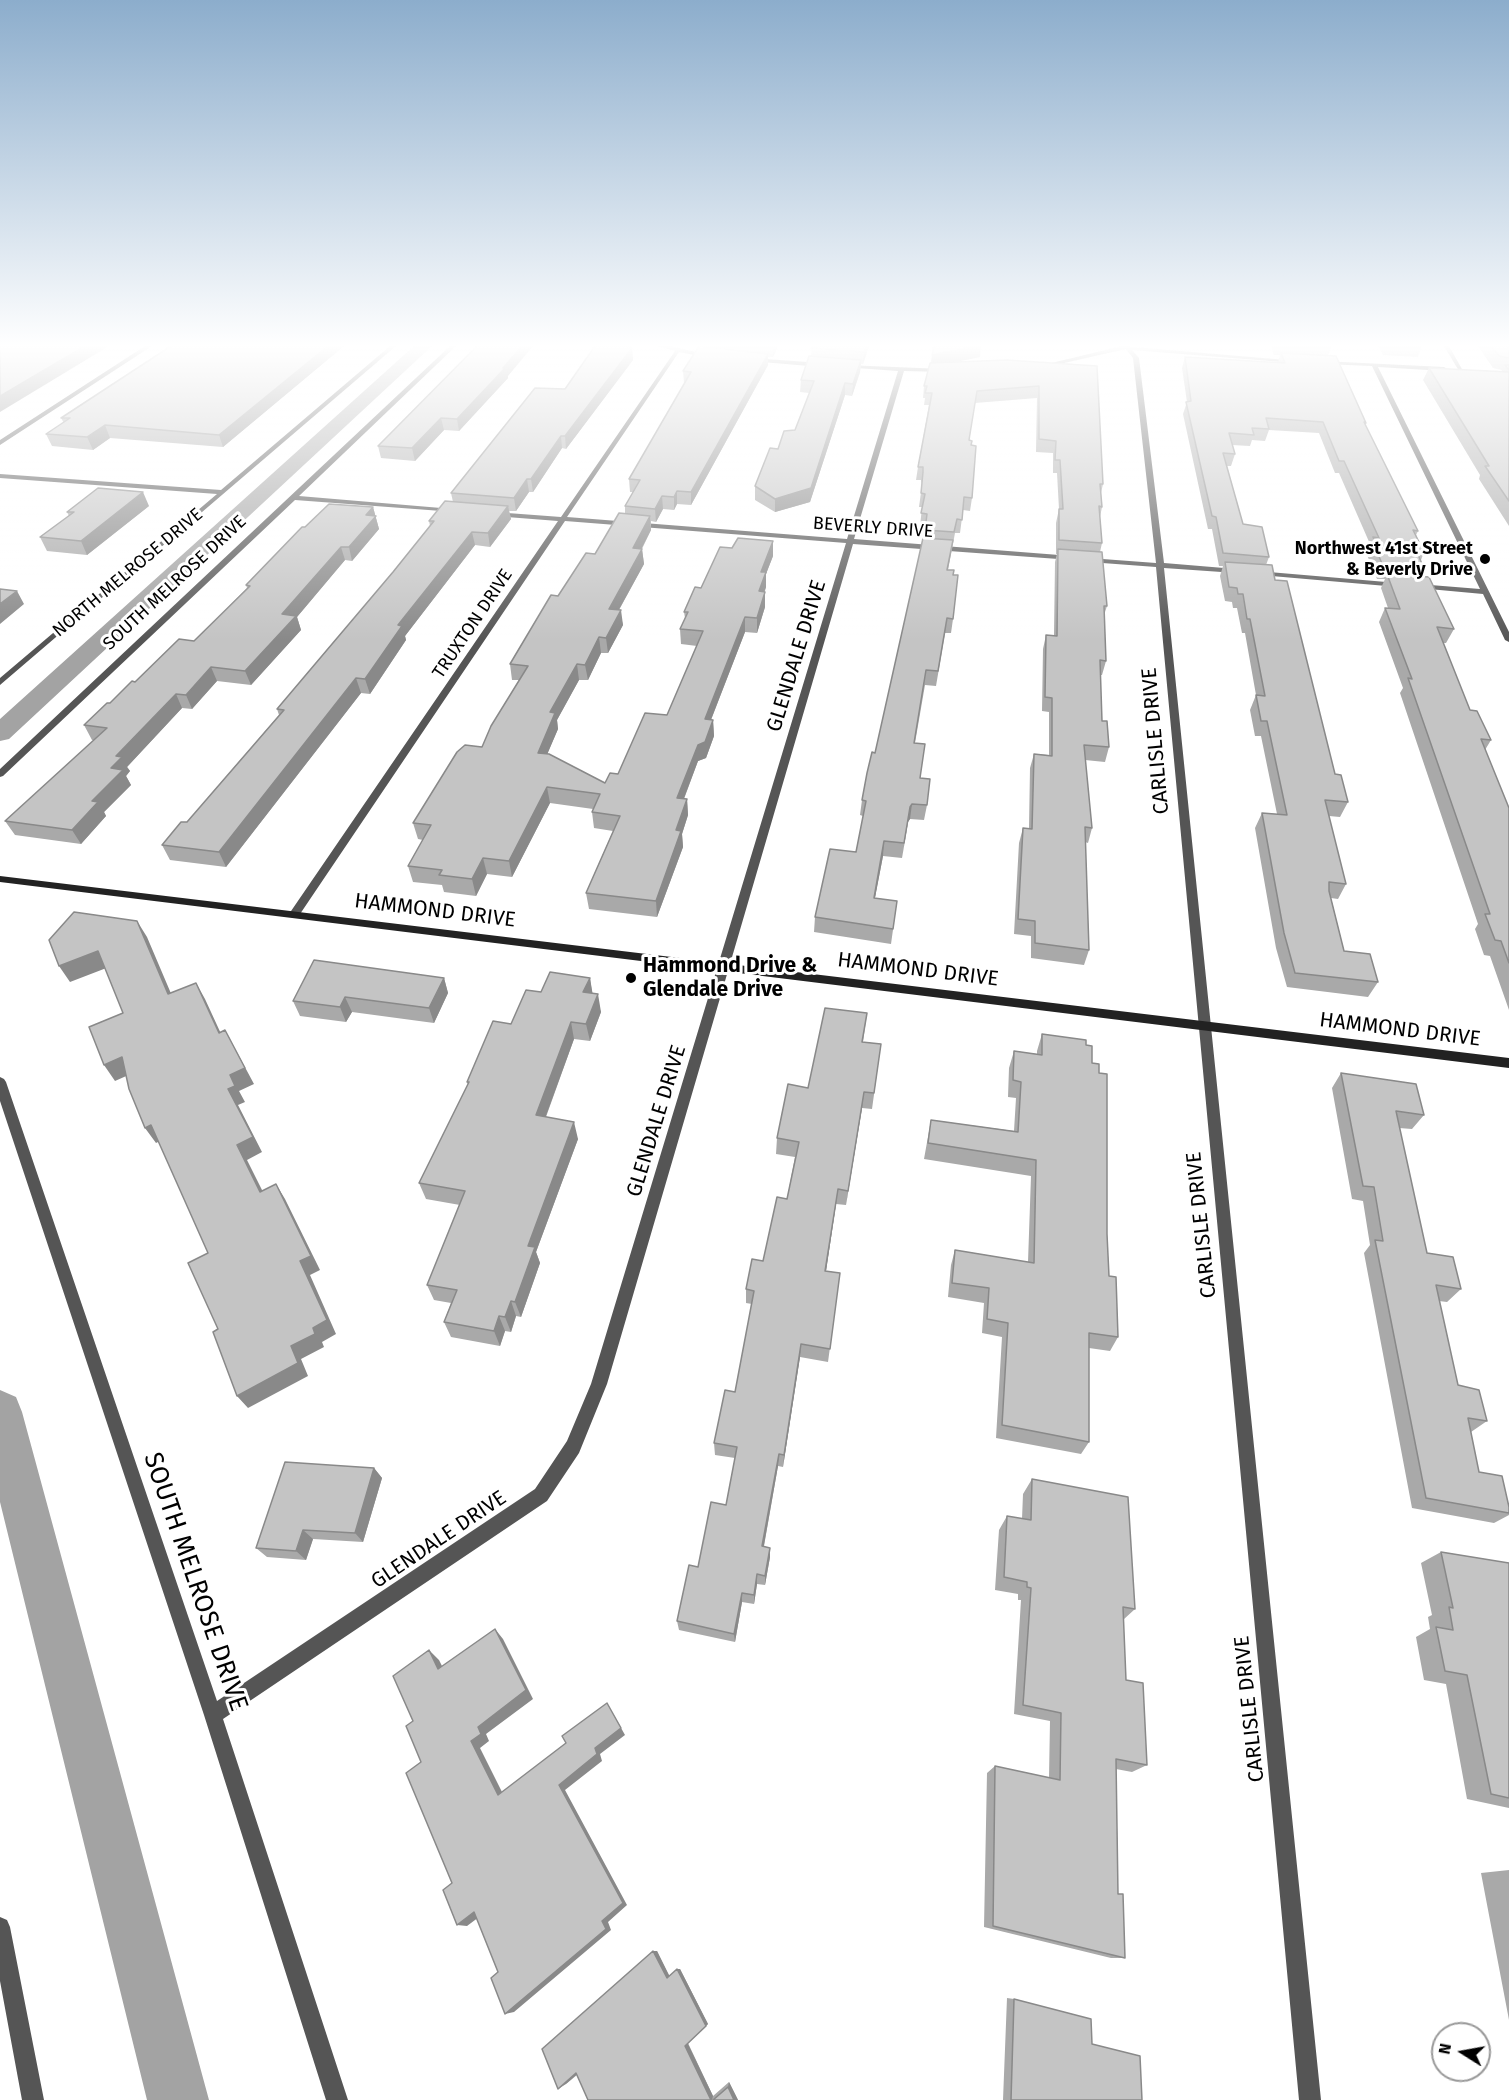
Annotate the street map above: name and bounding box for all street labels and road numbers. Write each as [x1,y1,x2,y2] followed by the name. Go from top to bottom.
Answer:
[49,504,207,642] street label: NORTH MELROSE DRIVE
[99,511,251,655] street label: SOUTH MELROSE DRIVE
[812,513,934,543] street label: BEVERLY DRIVE
[428,565,518,683] street label: TRUXTON DRIVE
[762,577,832,735] street label: GLENDALE DRIVE
[1137,667,1175,815] street label: CARLISLE DRIVE
[353,889,517,933] street label: HAMMOND DRIVE
[836,948,1000,992] street label: HAMMOND DRIVE
[1318,1008,1482,1052] street label: HAMMOND DRIVE
[622,1042,692,1200] street label: GLENDALE DRIVE
[1182,1150,1222,1300] street label: CARLISLE DRIVE
[136,1449,254,1715] street label: SOUTH MELROSE DRIVE
[367,1486,511,1594] street label: GLENDALE DRIVE
[1230,1634,1270,1784] street label: CARLISLE DRIVE

